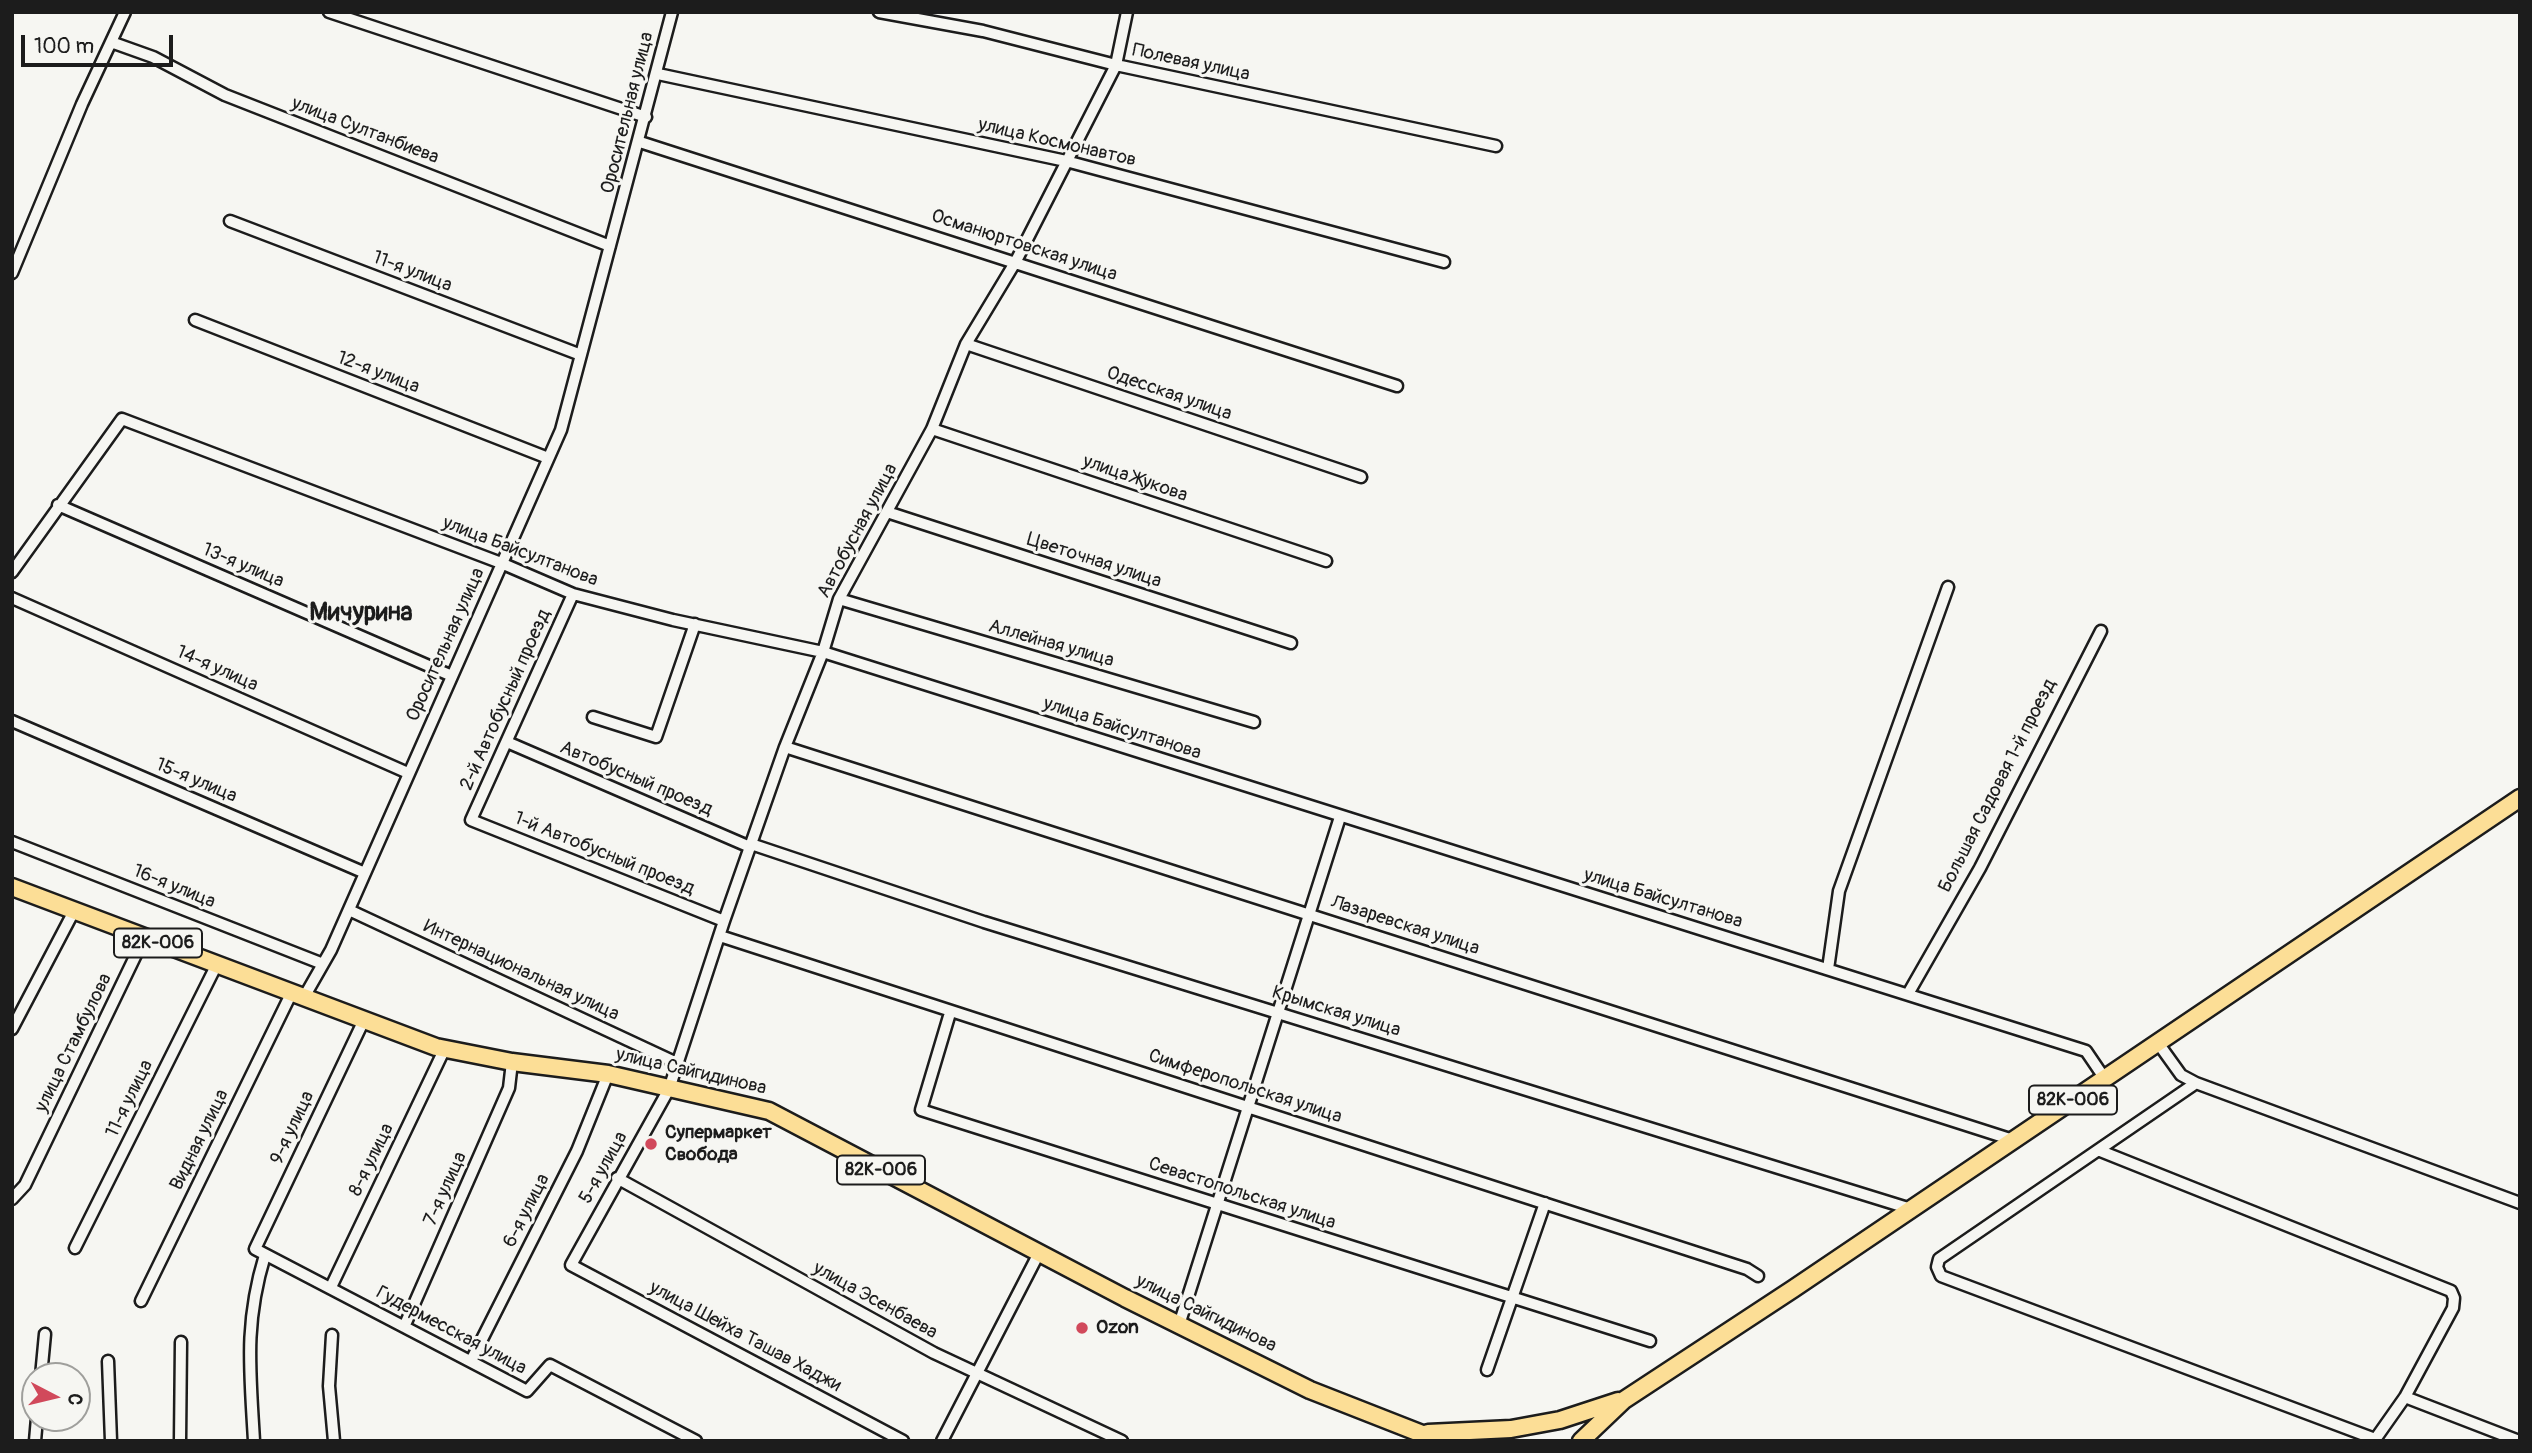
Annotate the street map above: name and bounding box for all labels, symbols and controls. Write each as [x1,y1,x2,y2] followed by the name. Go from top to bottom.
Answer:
[24,21,177,65] scale bar
[597,30,659,196] street label: Оросительная улица
[34,33,94,60] text: 100 m
[1130,39,1252,87] street label: Полевая улица
[288,92,442,170] street label: улица Султанбиева
[976,114,1138,172] street label: улица Космонавтов
[928,205,1120,287] street label: Османюртовская улица
[369,246,455,298] street label: 11-я улица
[334,347,422,399] street label: 12-я улица
[1103,362,1235,426] street label: Одесская улица
[1080,450,1190,508] street label: улица Жукова
[813,460,903,602] street label: Автобусная улица
[439,512,601,592] street label: улица Байсултанова
[1024,528,1164,594] street label: Цветочная улица
[199,539,287,593] street label: 13-я улица
[402,565,490,725] street label: Оросительная улица
[309,597,413,629] district label: Мичурина
[456,606,556,794] street label: 2-й Автобусный проезд
[986,615,1116,673] street label: Аллейная улица
[173,641,261,697] street label: 14-я улица
[1934,675,2062,897] street label: Большая Садовая 1-й проезд
[1040,693,1204,765] street label: улица Байсултанова
[556,737,716,821] street label: Автобусный проезд
[152,754,240,808] street label: 15-я улица
[510,807,698,901] street label: 1-й Автобусный проезд
[129,860,219,914] street label: 16-я улица
[1581,864,1745,934] street label: улица Байсултанова
[1328,891,1482,961] street label: Лазаревская улица
[420,916,622,1026] street label: Интернациональная улица
[114,928,202,958] road number: 82К-006
[31,970,117,1116] street label: улица Стамбулова
[1269,982,1403,1042] street label: Крымская улица
[614,1044,768,1100] street label: улица Сайгидинова
[1145,1045,1345,1129] street label: Симферопольская улица
[101,1057,159,1141] street label: 11-я улица
[166,1086,234,1194] street label: Видная улица
[2029,1086,2117,1114] road number: 82К-006
[266,1088,320,1168] street label: 9-я улица
[345,1120,399,1200] street label: 8-я улица
[665,1122,772,1166] place label: Супермаркет Свобода
[575,1128,633,1208] street label: 5-я улица
[643,1136,659,1152] marker: Супермаркет Свобода
[420,1149,472,1229] street label: 7-я улица
[1145,1153,1339,1235] street label: Севастопольская улица
[837,1156,925,1184] road number: 82К-006
[499,1170,555,1252] street label: 6-я улица
[809,1257,941,1345] street label: улица Эсенбаева
[1132,1270,1280,1358] street label: улица Сайгидинова
[645,1277,845,1397] street label: улица Шейха Ташав Хаджи
[372,1282,530,1380] street label: Гудермесская улица
[1096,1317,1139,1339] place label: Ozon
[1074,1320,1090,1336] marker: Ozon
[21,1362,91,1432] north arrow
[62,1392,87,1407] text: С

